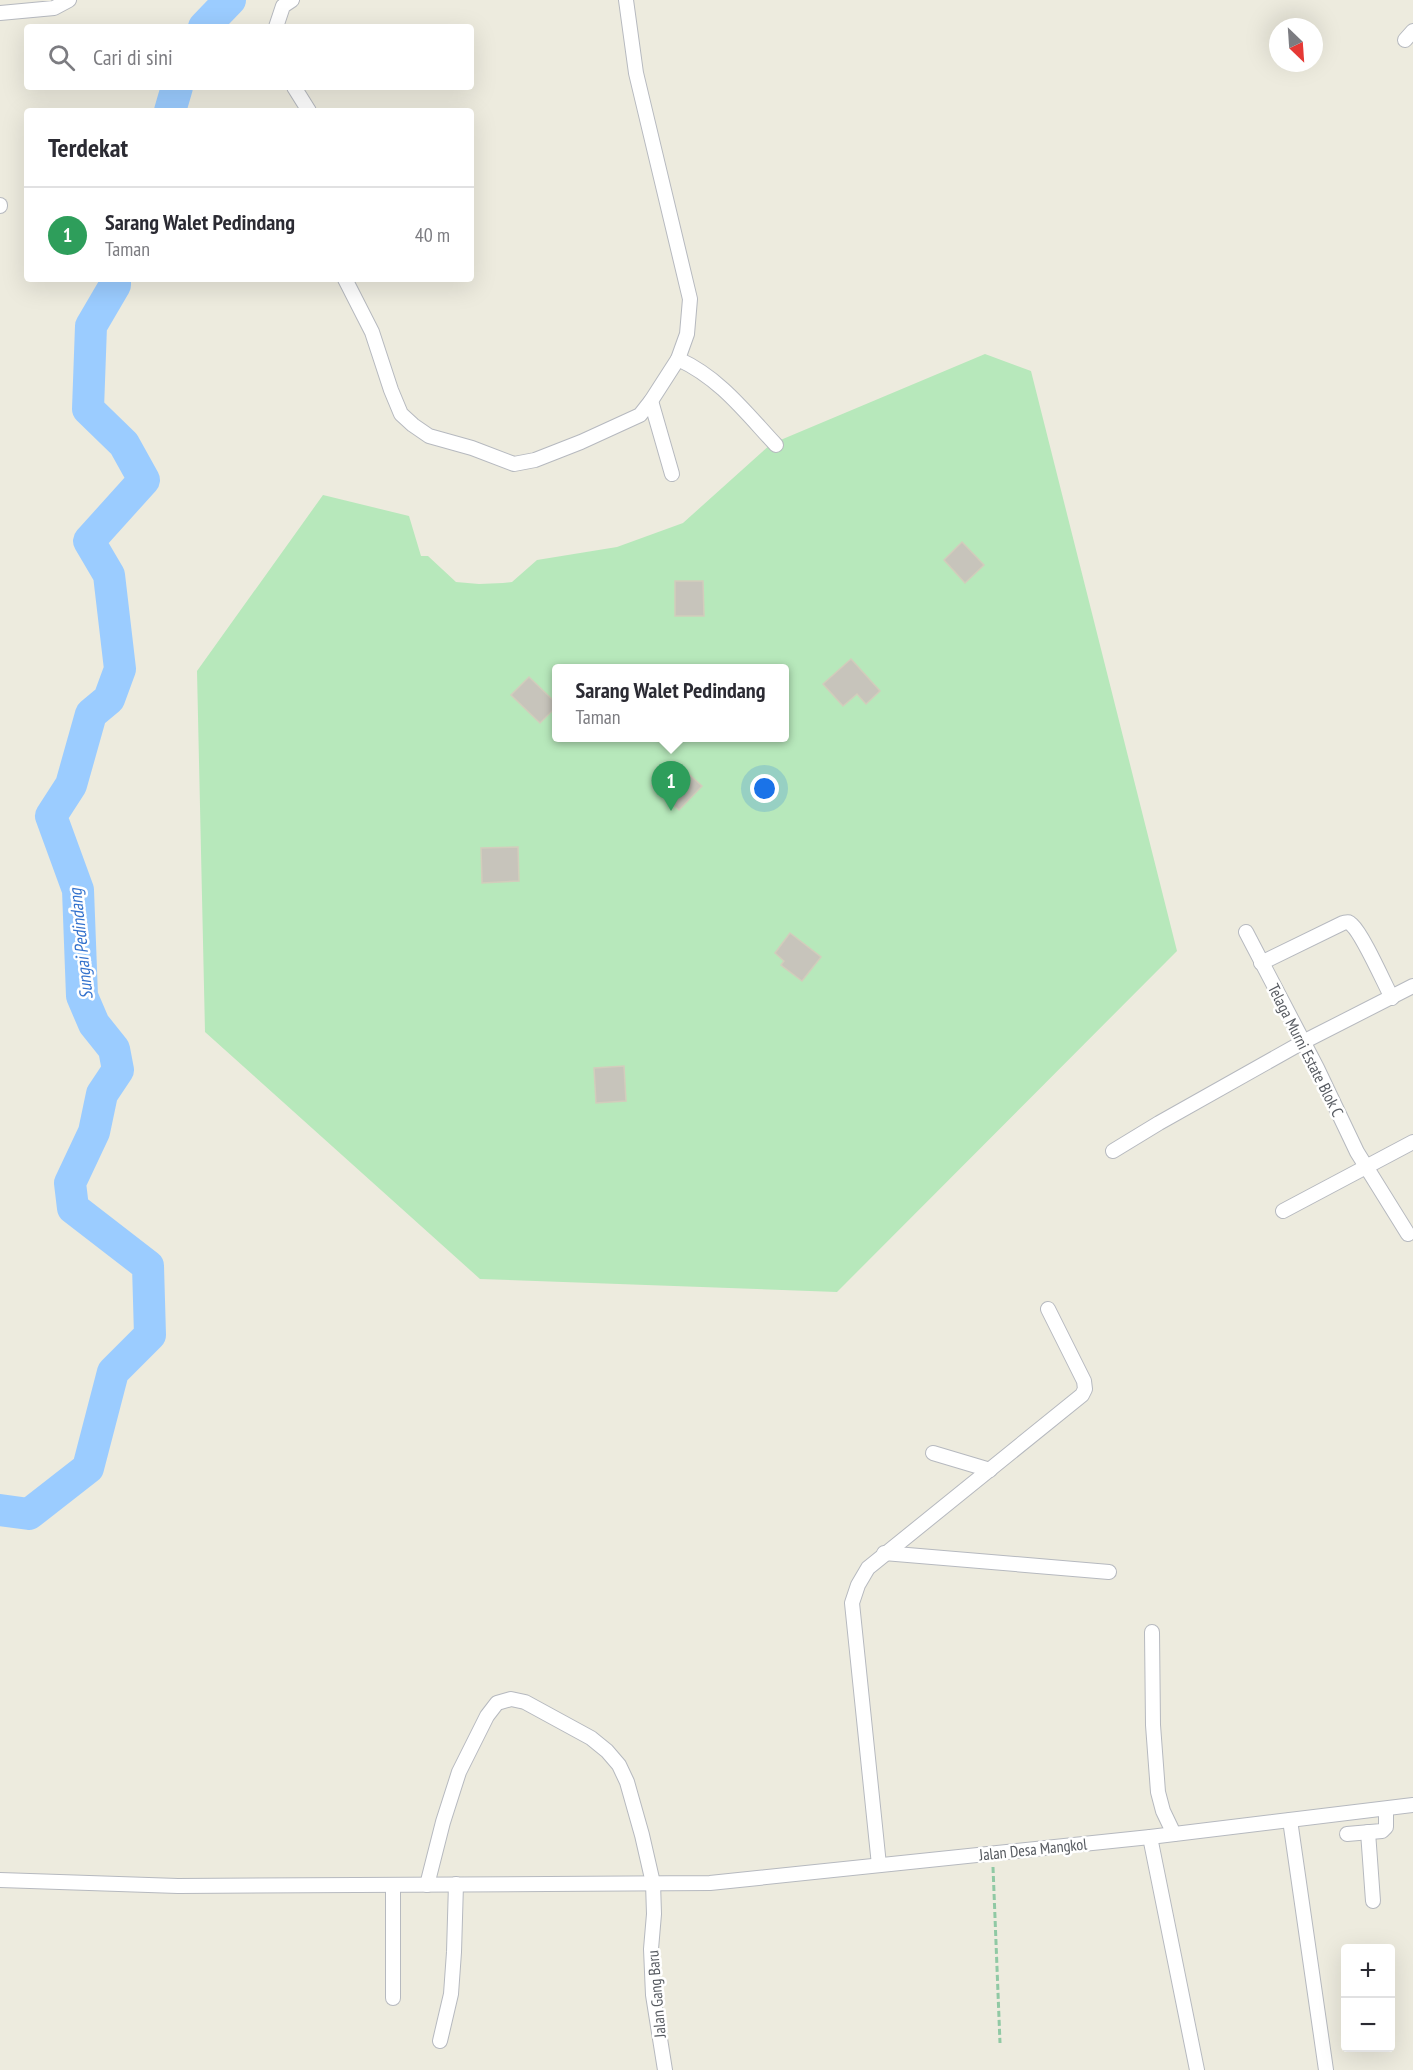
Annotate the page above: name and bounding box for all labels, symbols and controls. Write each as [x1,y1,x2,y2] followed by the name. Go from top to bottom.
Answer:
[1269,18,1323,72] north arrow
[24,24,474,90] search box
[45,41,78,74] icon: search
[93,43,173,71] text: Cari di sini
[48,131,128,164] text: Terdekat
[105,208,295,236] text: Sarang Walet Pedindang
[63,222,72,248] text: 1
[415,222,450,248] text: 40 m
[105,236,150,262] text: Taman
[552,664,789,742] popup
[576,676,765,704] text: Sarang Walet Pedindang
[576,704,621,730] text: Taman
[652,762,690,811] pin: 1
[750,774,779,803] your location
[63,886,98,1001] water label: Sungai Pedindang
[1264,980,1348,1120] street label: Telaga Murni Estate Blok C
[977,1833,1088,1865] street label: Jalan Desa Mangkol
[1341,1944,1395,2052] map controls
[1341,1944,1395,1998] button: +
[642,1949,670,2040] street label: Jalan Gang Baru
[1341,1998,1395,2052] button: −

